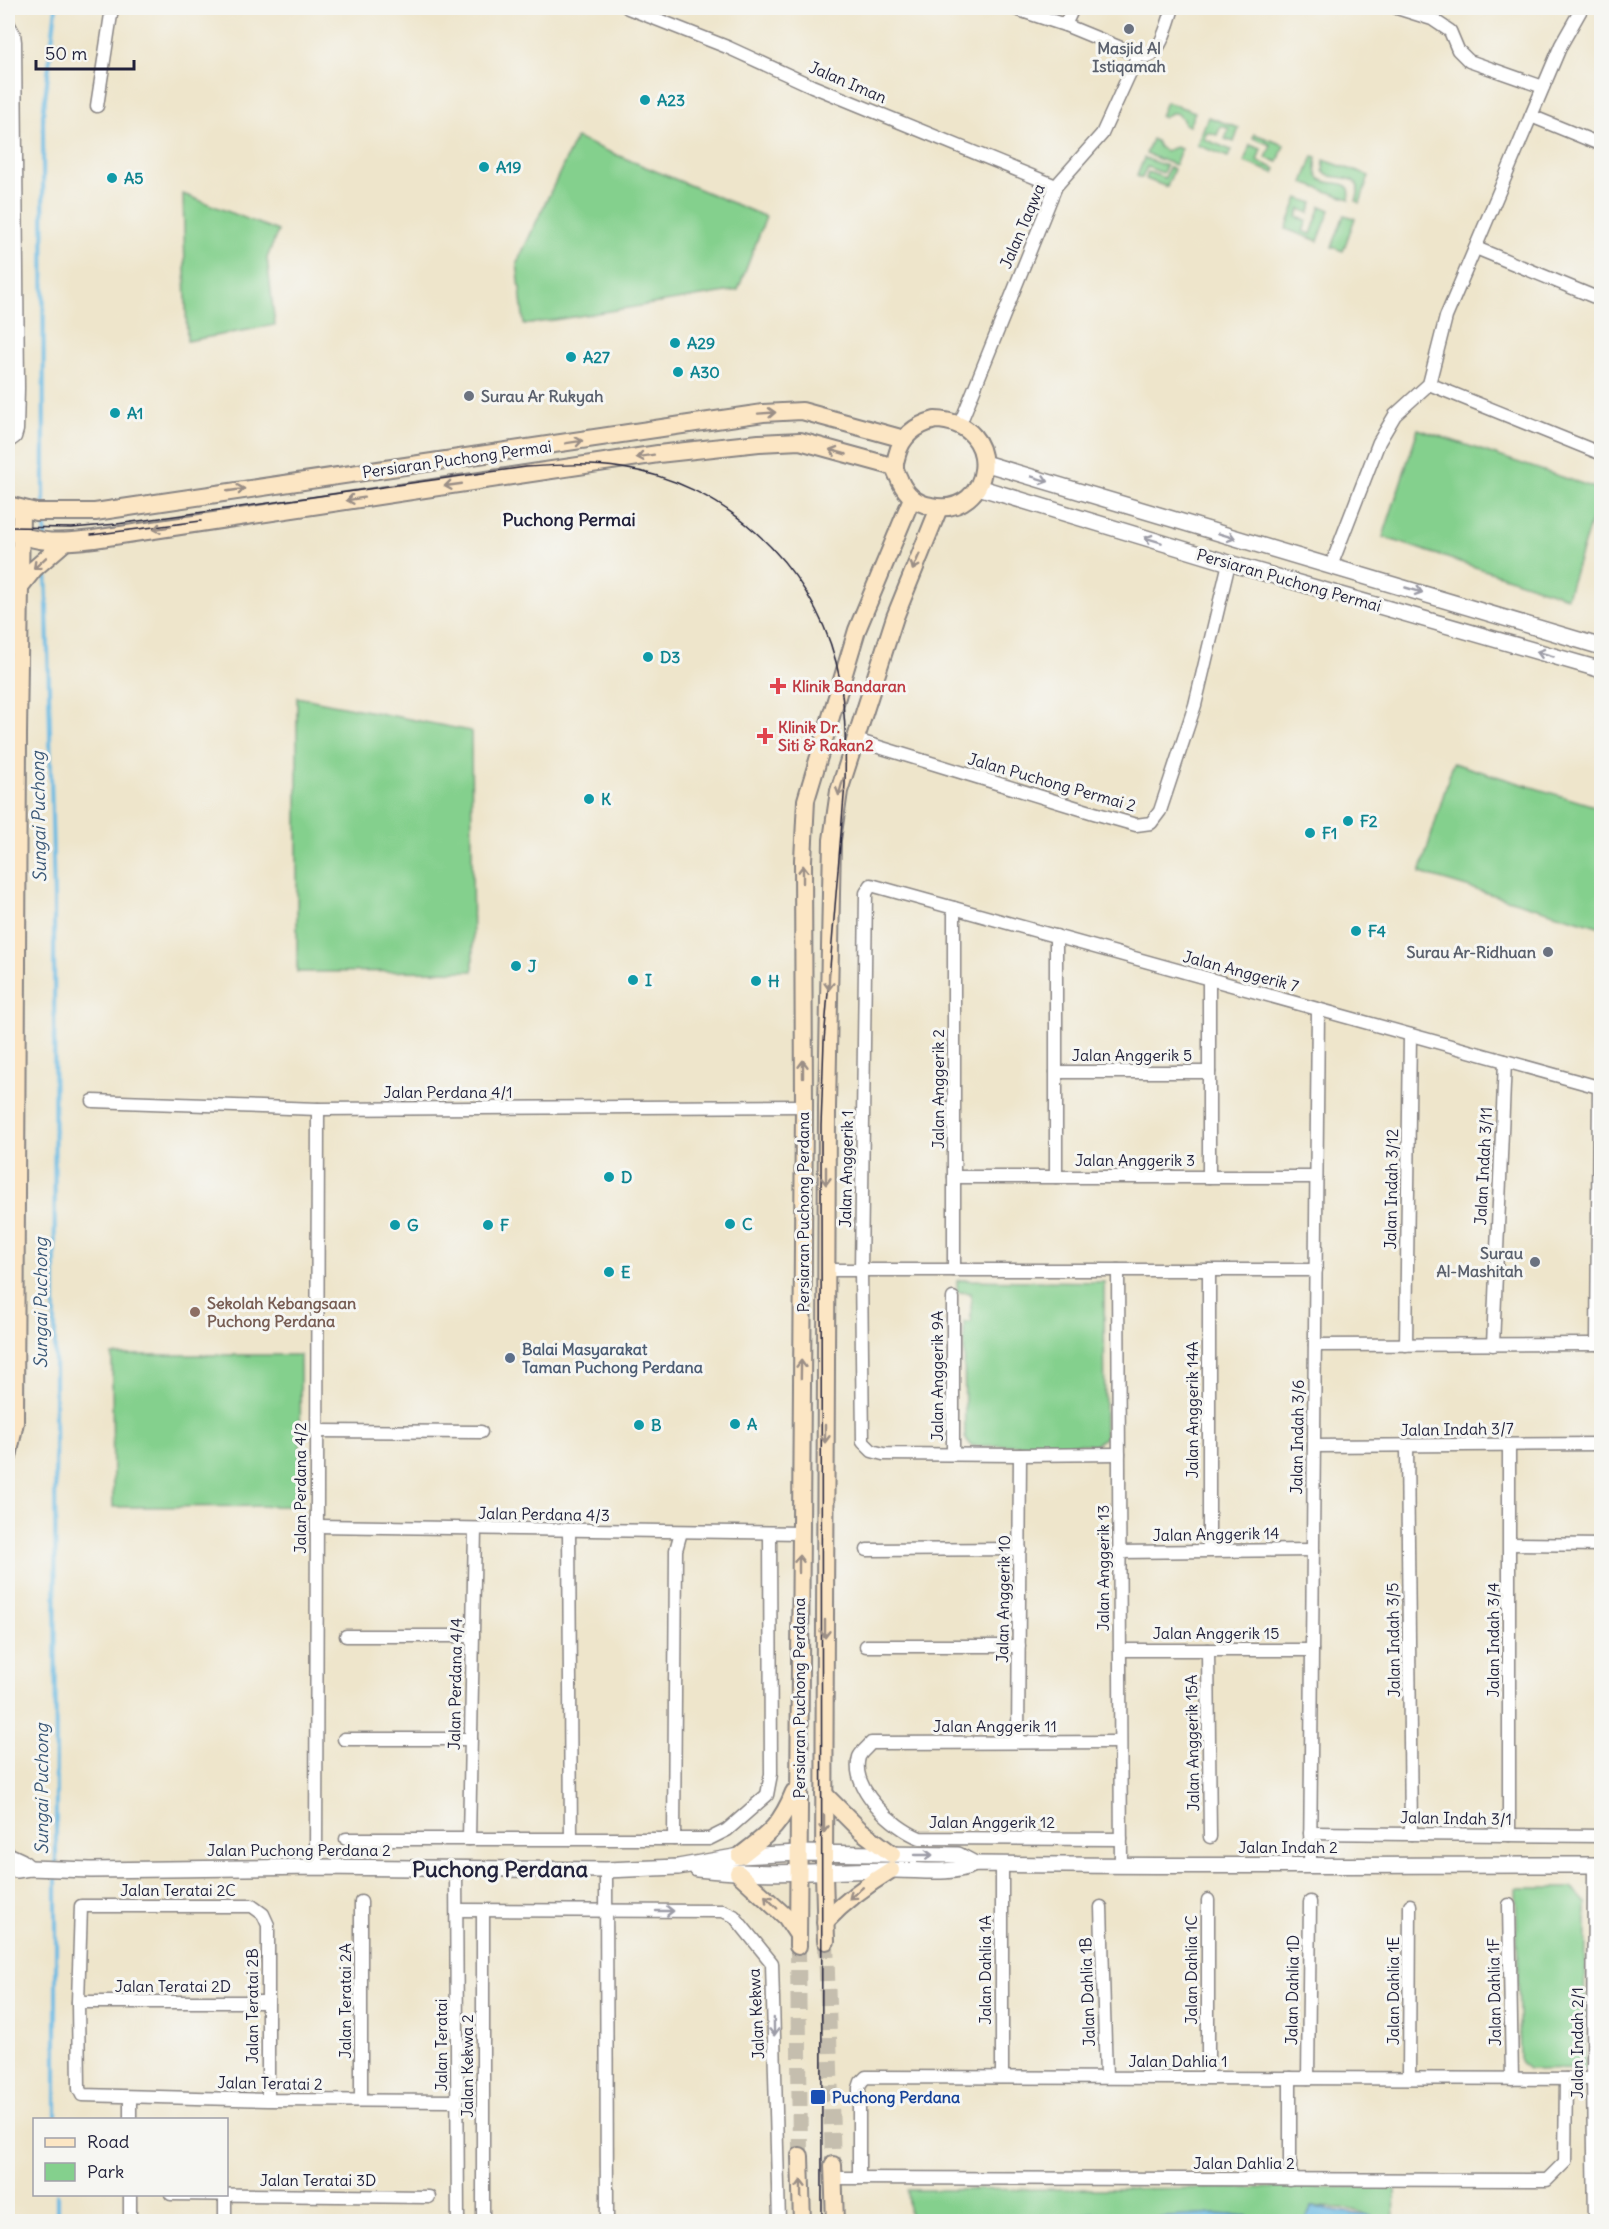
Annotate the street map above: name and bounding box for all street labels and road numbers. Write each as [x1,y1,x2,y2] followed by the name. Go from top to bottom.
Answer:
[806,57,890,107] street label: Jalan Iman
[995,181,1049,271] street label: Jalan Taqwa
[361,436,553,482] street label: Persiaran Puchong Permai
[1194,544,1384,616] street label: Persiaran Puchong Permai
[966,748,1138,816] street label: Jalan Puchong Permai 2
[1181,946,1301,996] street label: Jalan Anggerik 7
[928,1029,948,1149] street label: Jalan Anggerik 2
[1072,1045,1192,1065] street label: Jalan Anggerik 5
[383,1082,513,1102] street label: Jalan Perdana 4/1
[1470,1106,1496,1226] street label: Jalan Indah 3/11
[835,1110,857,1228] street label: Jalan Anggerik 1
[793,1112,813,1312] street label: Persiaran Puchong Perdana
[1380,1128,1402,1250] street label: Jalan Indah 3/12
[1075,1150,1195,1170] street label: Jalan Anggerik 3
[927,1311,947,1441] street label: Jalan Anggerik 9A
[1182,1342,1202,1479] street label: Jalan Anggerik 14A
[1286,1379,1308,1495] street label: Jalan Indah 3/6
[1400,1418,1514,1440] street label: Jalan Indah 3/7
[290,1422,310,1554] street label: Jalan Perdana 4/2
[478,1503,610,1525] street label: Jalan Perdana 4/3
[1093,1505,1113,1631] street label: Jalan Anggerik 13
[1152,1523,1280,1545] street label: Jalan Anggerik 14
[992,1535,1014,1663] street label: Jalan Anggerik 10
[1382,1582,1404,1698] street label: Jalan Indah 3/5
[1483,1583,1503,1697] street label: Jalan Indah 3/4
[789,1598,809,1798] street label: Persiaran Puchong Perdana
[444,1618,466,1750] street label: Jalan Perdana 4/4
[1153,1623,1279,1643] street label: Jalan Anggerik 15
[1181,1674,1203,1812] street label: Jalan Anggerik 15A
[933,1716,1057,1736] street label: Jalan Anggerik 11
[1400,1807,1512,1829] street label: Jalan Indah 3/1
[929,1812,1055,1832] street label: Jalan Anggerik 12
[1238,1837,1338,1857] street label: Jalan Indah 2
[207,1840,391,1860] street label: Jalan Puchong Perdana 2
[120,1880,236,1900] street label: Jalan Teratai 2C
[975,1915,995,2025] street label: Jalan Dahlia 1A
[1181,1915,1201,2025] street label: Jalan Dahlia 1C
[1281,1935,1303,2045] street label: Jalan Dahlia 1D
[1075,1937,1099,2047] street label: Jalan Dahlia 1B
[1383,1937,1403,2045] street label: Jalan Dahlia 1E
[1483,1938,1505,2046] street label: Jalan Dahlia 1F
[335,1943,355,2059] street label: Jalan Teratai 2A
[242,1948,262,2064] street label: Jalan Teratai 2B
[744,1968,768,2060] street label: Jalan Kekwa
[115,1976,231,1996] street label: Jalan Teratai 2D
[1567,1987,1587,2099] street label: Jalan Indah 2/1
[431,1999,451,2091] street label: Jalan Teratai
[457,2014,477,2118] street label: Jalan Kekwa 2
[1128,2051,1228,2071] street label: Jalan Dahlia 1
[217,2072,323,2094] street label: Jalan Teratai 2
[1193,2153,1295,2173] street label: Jalan Dahlia 2
[260,2170,376,2190] street label: Jalan Teratai 3D

